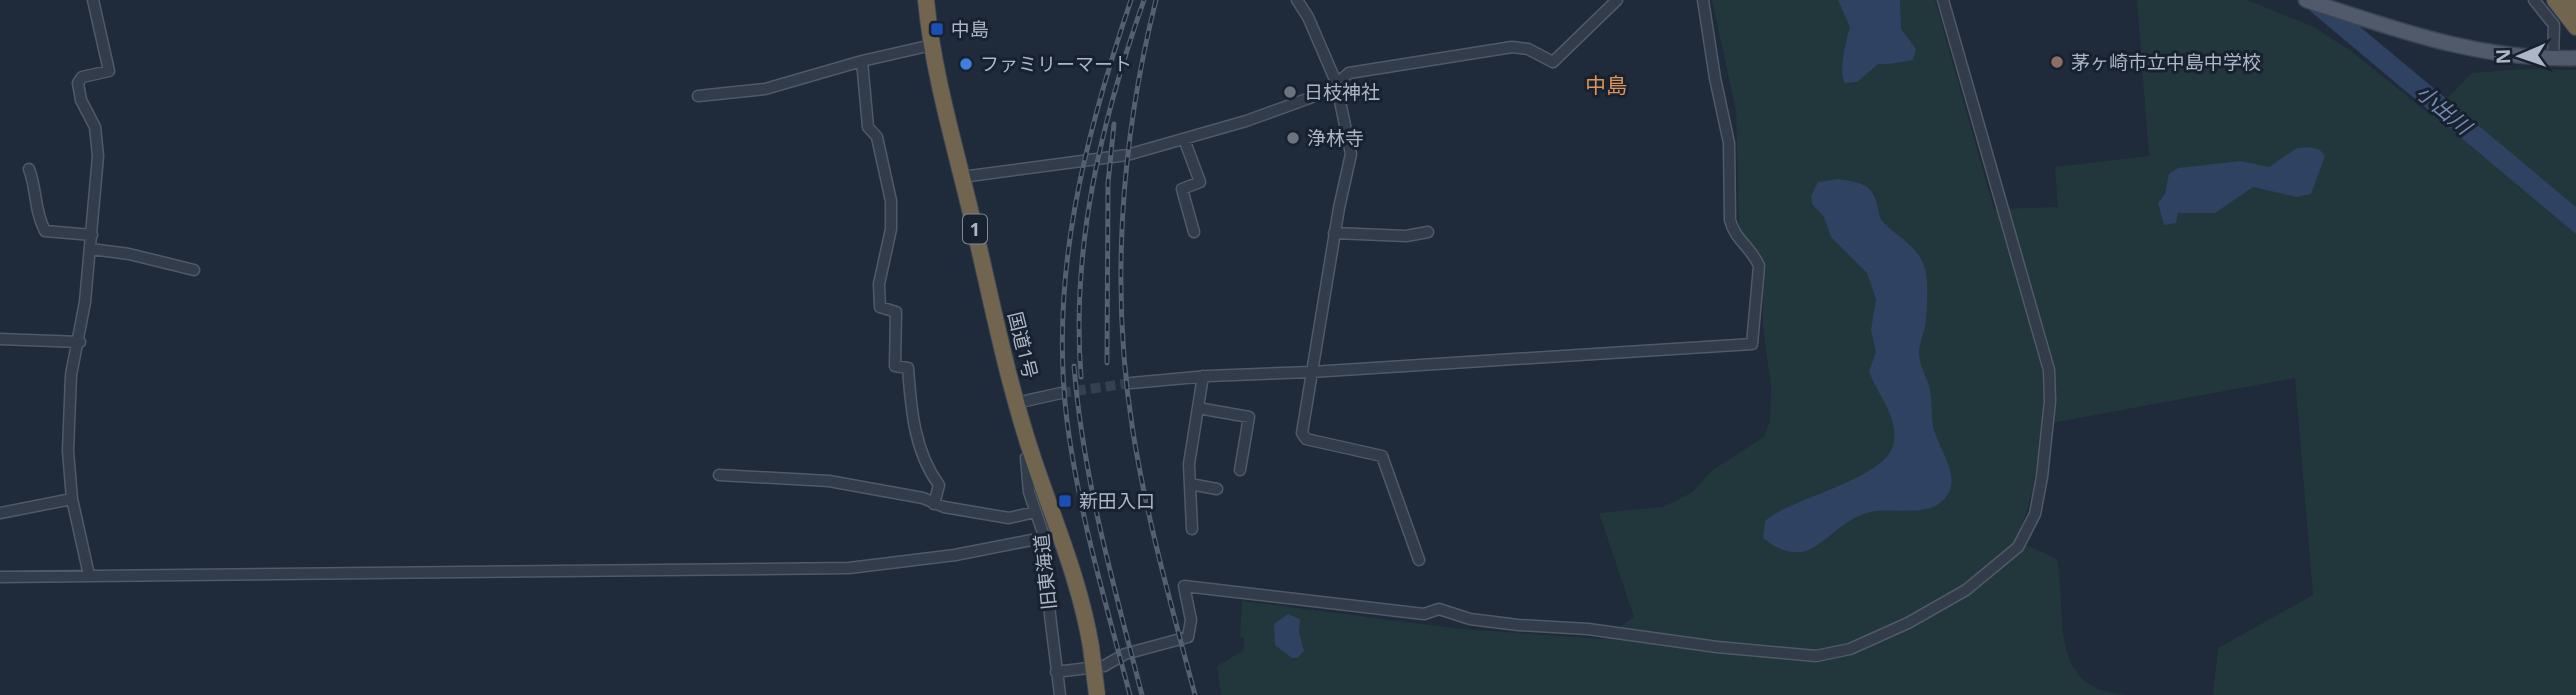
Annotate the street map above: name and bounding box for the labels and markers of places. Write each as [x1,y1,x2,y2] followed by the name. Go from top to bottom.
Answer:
[951,16,989,42] place label: 中島
[929,21,945,37] marker: 中島
[2071,49,2261,75] place label: 茅ヶ崎市立中島中学校
[980,51,1132,77] place label: ファミリーマート
[2049,54,2065,70] marker: 茅ヶ崎市立中島中学校
[958,56,974,72] marker: ファミリーマート
[1304,79,1380,105] place label: 日枝神社
[1282,84,1298,100] marker: 日枝神社
[1307,125,1364,151] place label: 浄林寺
[1285,130,1301,146] marker: 浄林寺
[1079,488,1155,514] place label: 新田入口
[1057,493,1073,509] marker: 新田入口

